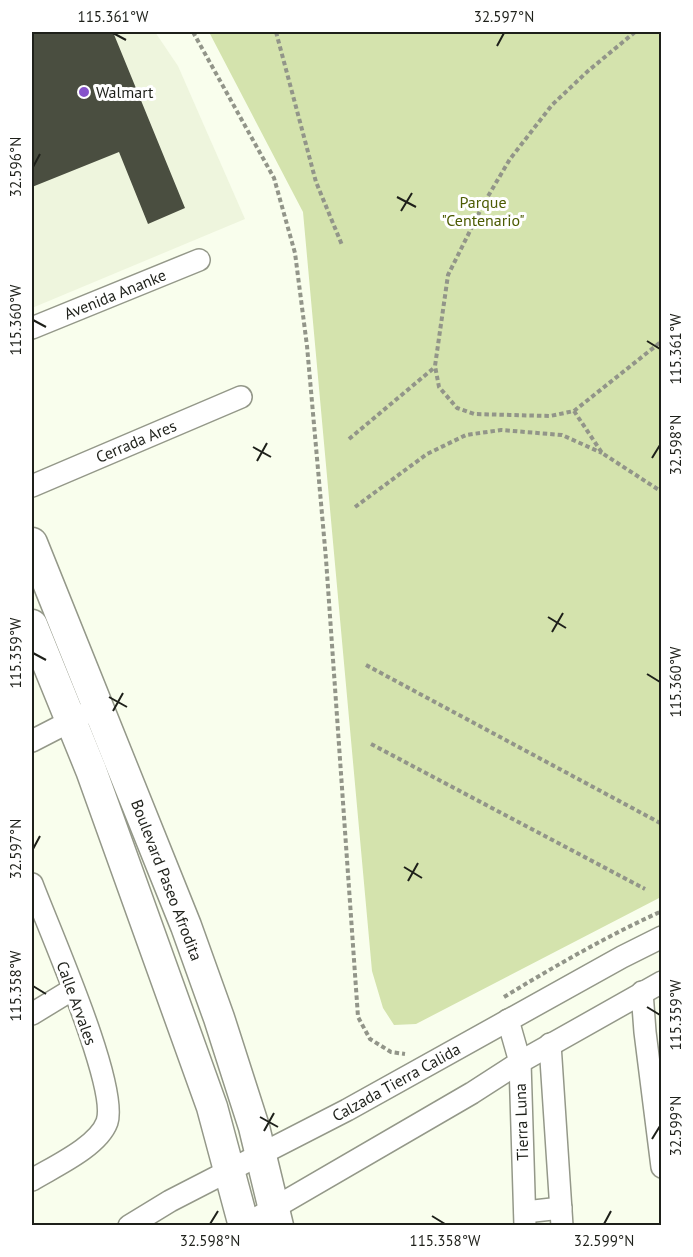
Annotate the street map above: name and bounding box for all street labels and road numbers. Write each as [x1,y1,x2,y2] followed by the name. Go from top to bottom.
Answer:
[61,264,169,324] street label: Avenida Ananke
[93,415,179,467] street label: Cerrada Ares
[127,797,207,963] street label: Boulevard Paseo Afrodita
[53,958,102,1048] street label: Calle Arvales
[328,1038,464,1126] street label: Calzada Tierra Calida
[510,1083,532,1161] street label: Tierra Luna

